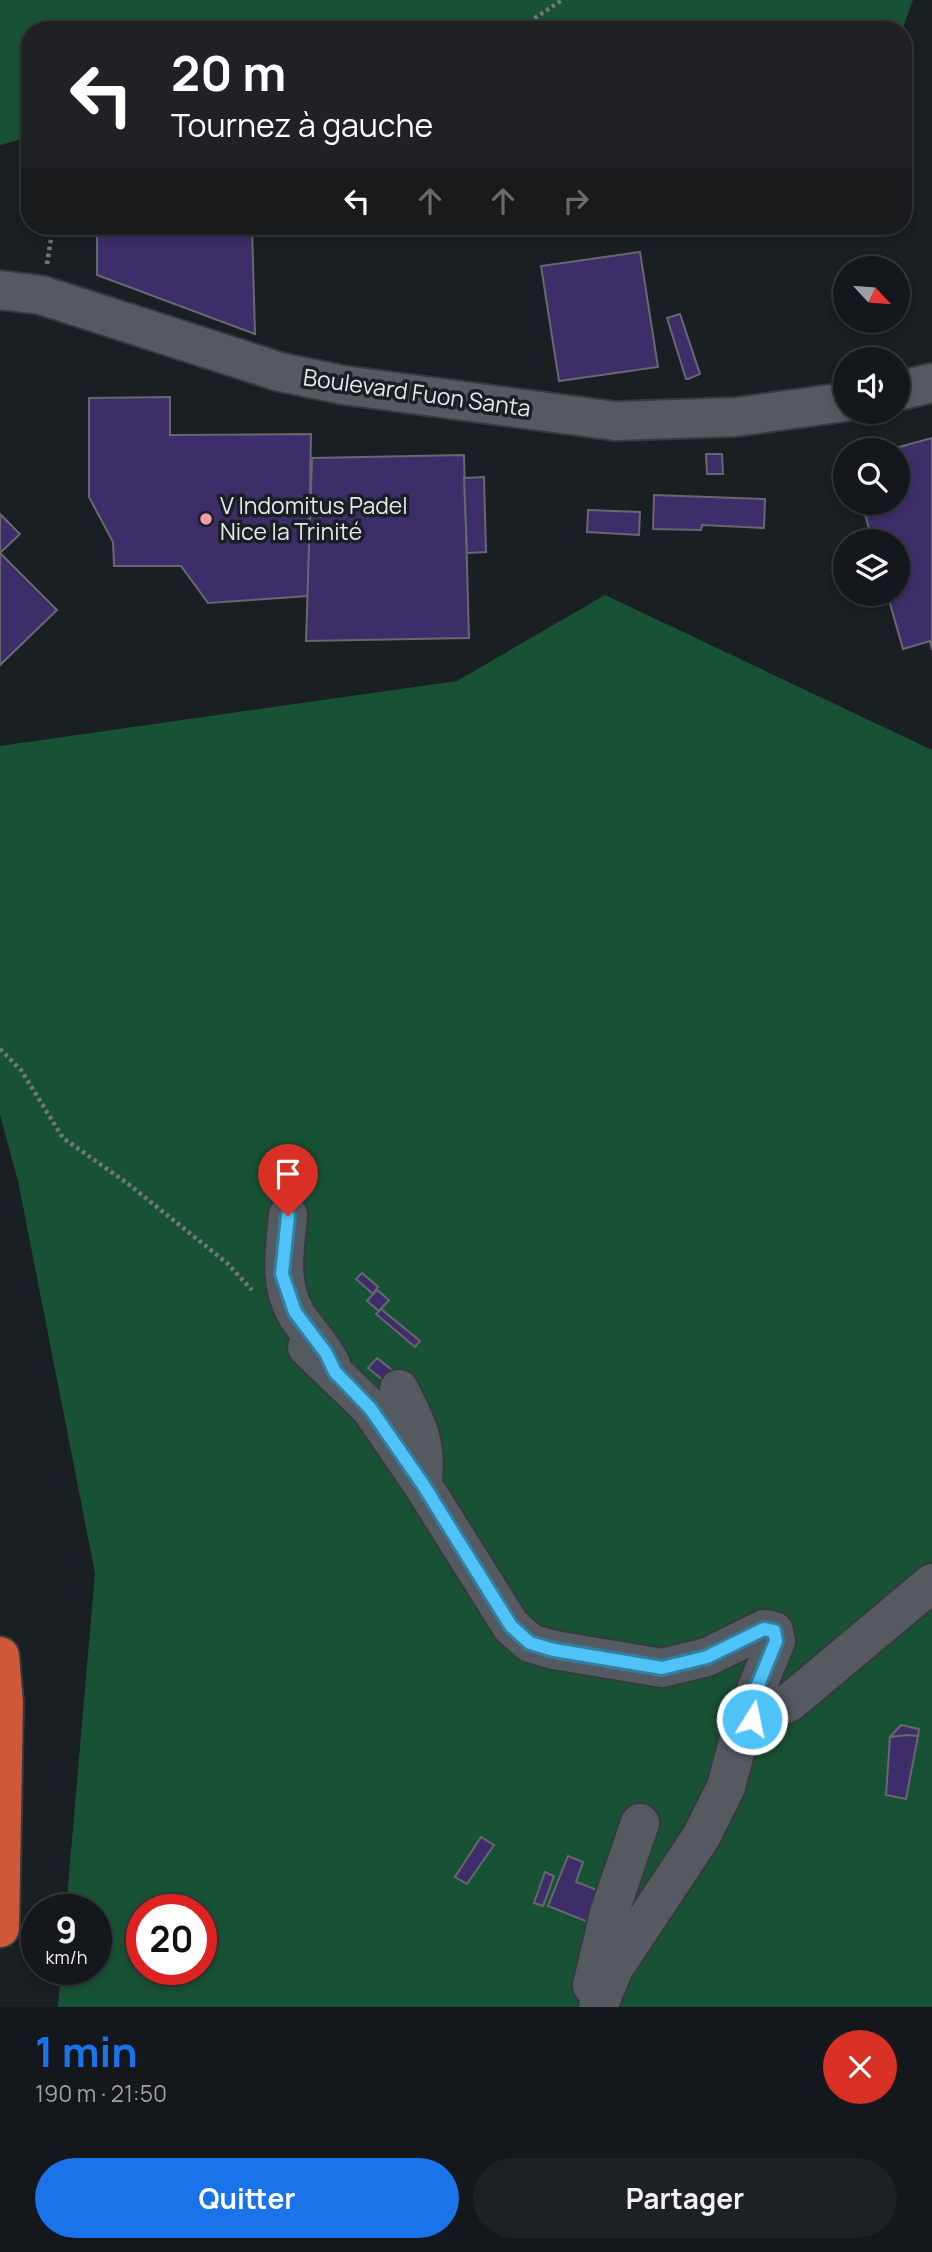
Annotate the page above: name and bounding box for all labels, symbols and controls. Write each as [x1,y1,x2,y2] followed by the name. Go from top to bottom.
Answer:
[171,39,286,106] text: 20 m
[56,49,147,140] icon: left
[171,103,433,147] text: Tournez à gauche
[338,182,376,220] icon: left
[411,182,449,220] icon: ahead
[484,182,522,220] icon: ahead
[557,182,595,220] icon: right
[833,256,910,332] north arrow
[833,256,910,606] map controls
[833,347,910,424] button: sound
[301,360,533,424] street label: Boulevard Fuon Santa
[833,438,910,515] button: search
[220,489,408,547] place label: V Indomitus Padel Nice la Trinité
[198,511,214,527] marker: V Indomitus Padel Nice la Trinité
[833,529,910,606] button: layers
[258,1144,318,1216] pin
[269,1155,307,1193] icon: arrive
[715,1682,789,1756] position arrow
[126,1894,217,1985] speed limit sign: 20
[56,1906,77,1954] text: 9
[46,1945,87,1969] text: km/h
[35,2022,138,2080] text: 1 min
[823,2030,897,2104] button: close
[35,2077,167,2109] text: 190 m · 21:50
[35,2158,459,2238] button: Quitter
[473,2158,897,2238] button: Partager

